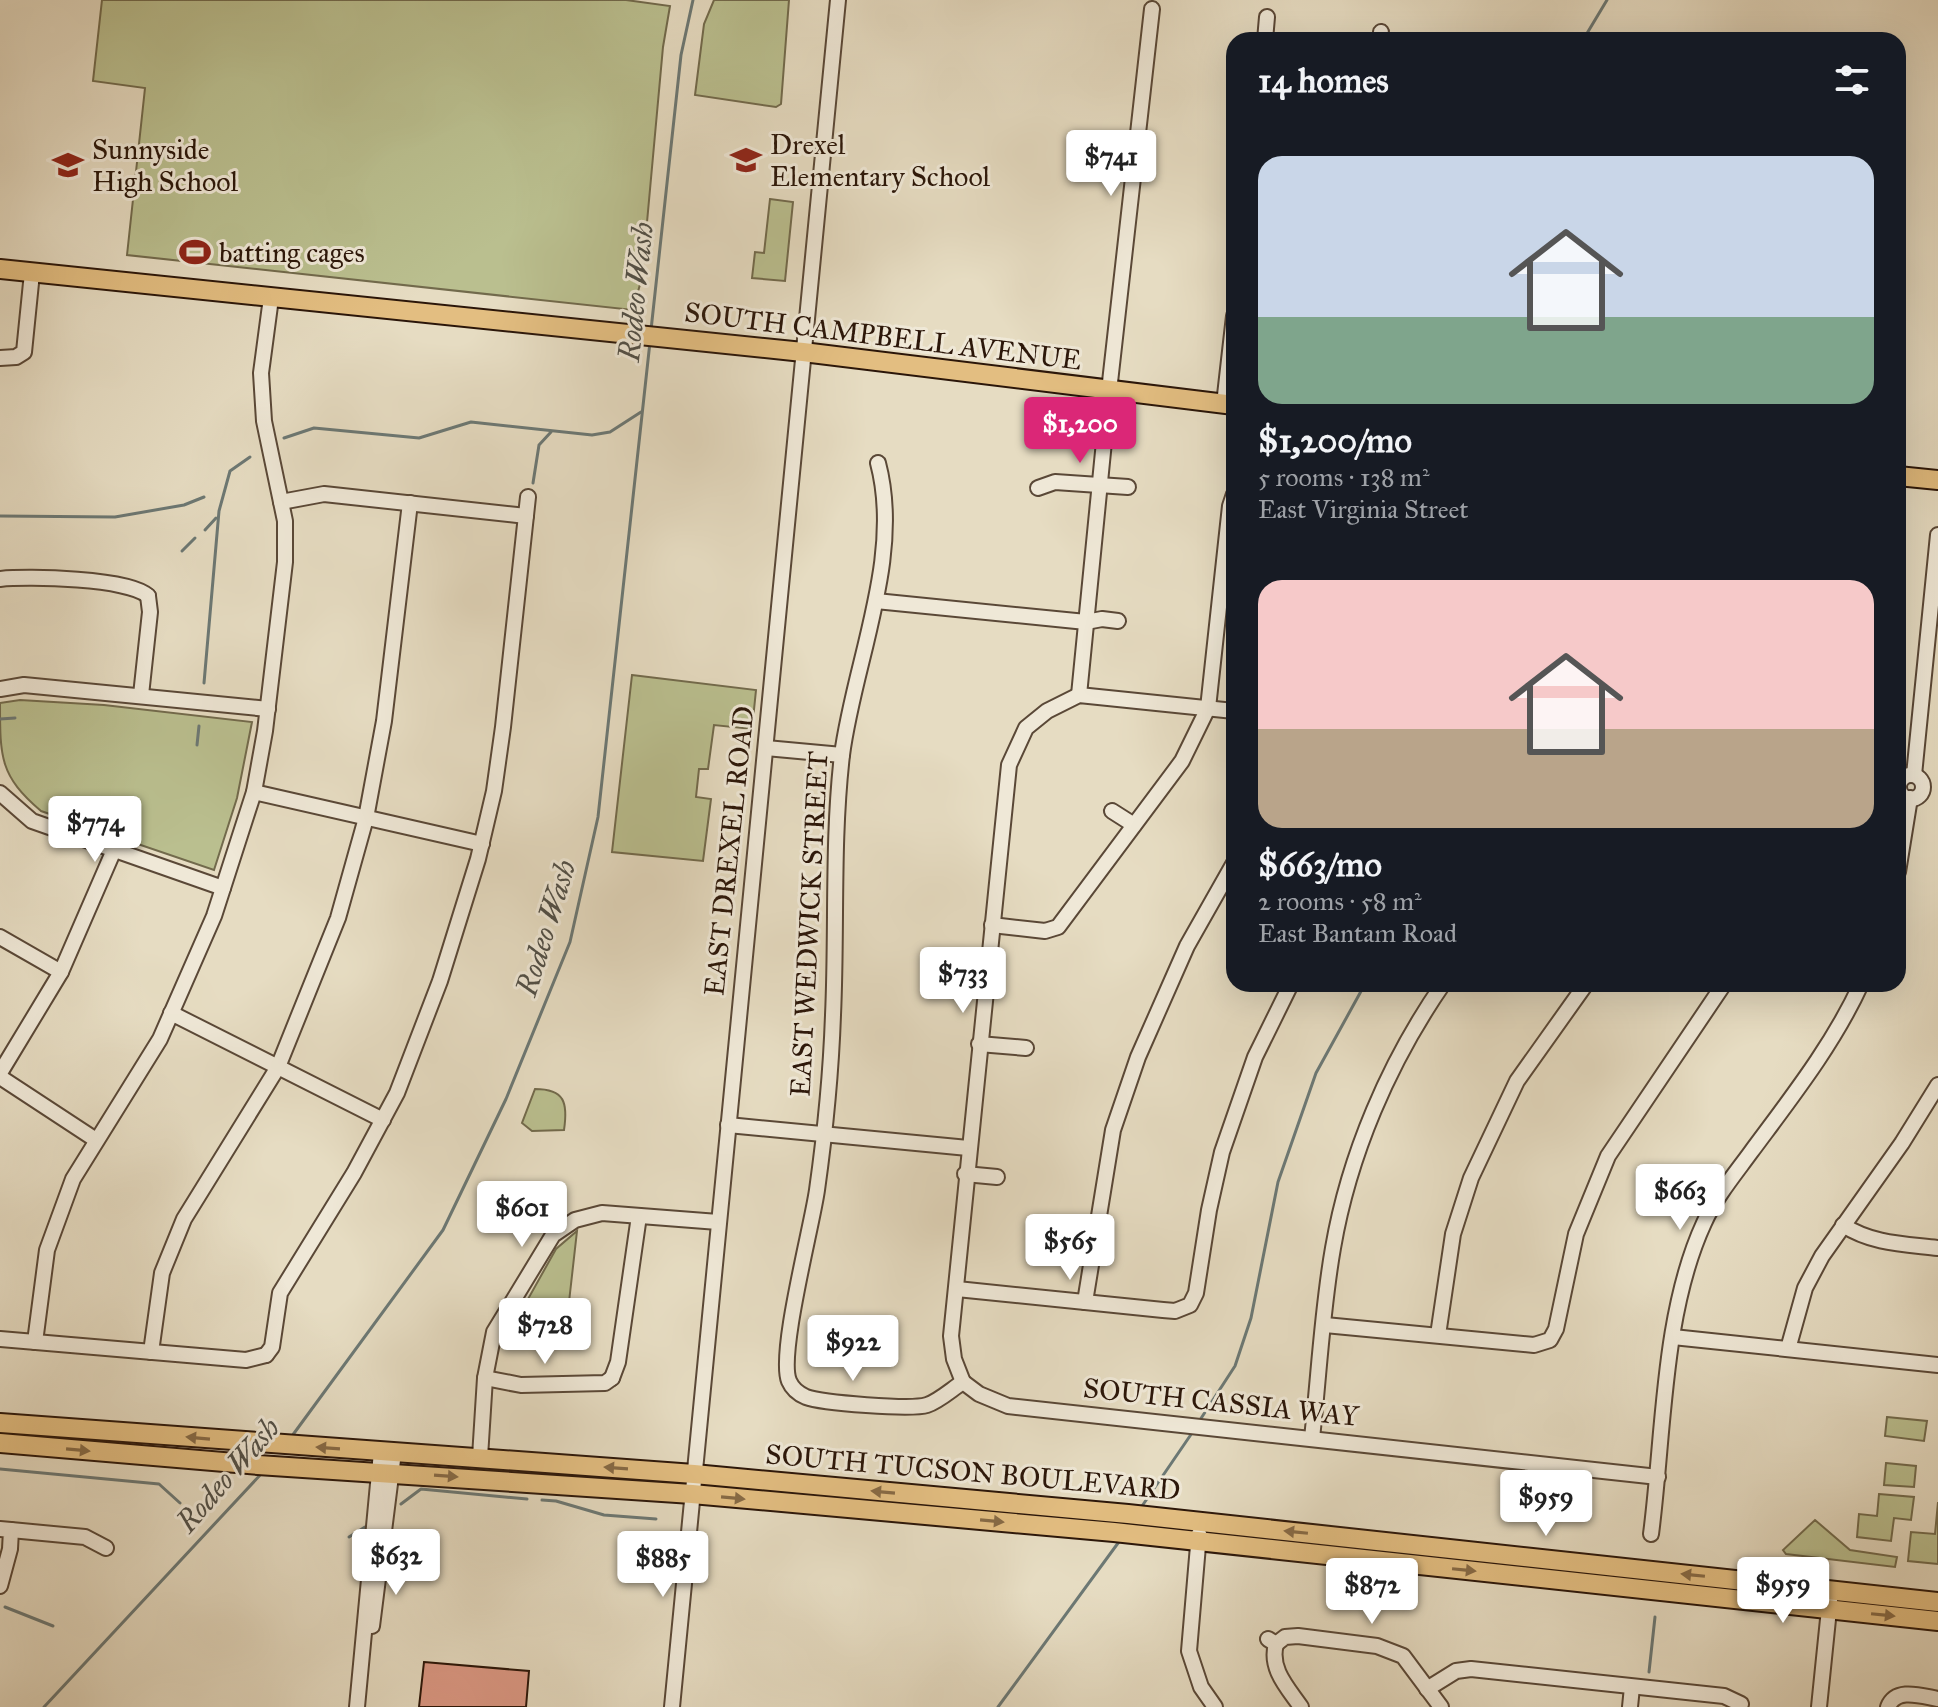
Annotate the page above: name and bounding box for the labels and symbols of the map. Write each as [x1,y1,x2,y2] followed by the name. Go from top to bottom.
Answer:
[770,127,991,194] place label: Drexel Elementary School
[1064,130,1158,198] pin: $741
[92,132,238,199] place label: Sunnyside High School
[729,143,763,177] school or university icon: Drexel Elementary School
[51,148,85,182] school or university icon: Sunnyside High School
[611,220,661,364] water label: Rodeo Wash
[178,235,212,269] sports icon: batting cages
[219,235,365,270] place label: batting cages
[683,294,1083,378] street label: SOUTH CAMPBELL AVENUE
[1015,397,1145,465] pin: $1,200
[696,704,762,998] street label: EAST DREXEL ROAD
[782,750,836,1098] street label: EAST WEDWICK STREET
[48,796,142,864] pin: $774
[508,856,584,1001] water label: Rodeo Wash
[916,947,1010,1015] pin: $733
[1633,1164,1727,1232] pin: $663
[475,1181,569,1249] pin: $601
[1023,1214,1117,1282] pin: $565
[498,1298,592,1366] pin: $728
[806,1315,900,1383] pin: $922
[1081,1370,1362,1434] street label: SOUTH CASSIA WAY
[168,1410,288,1540] water label: Rodeo Wash
[185,1432,210,1445] one-way arrow
[764,1436,1182,1508] street label: SOUTH TUCSON BOULEVARD
[316,1441,341,1454] one-way arrow
[66,1444,91,1457] one-way arrow
[603,1461,628,1474] one-way arrow
[434,1470,459,1483] one-way arrow
[1499,1470,1593,1538] pin: $959
[870,1485,895,1498] one-way arrow
[721,1492,746,1505] one-way arrow
[980,1515,1005,1528] one-way arrow
[1283,1525,1308,1538] one-way arrow
[349,1529,443,1597] pin: $632
[616,1531,710,1599] pin: $885
[1736,1557,1830,1625] pin: $959
[1325,1558,1419,1626] pin: $872
[1452,1563,1477,1576] one-way arrow
[1681,1569,1706,1582] one-way arrow
[1871,1609,1896,1622] one-way arrow

